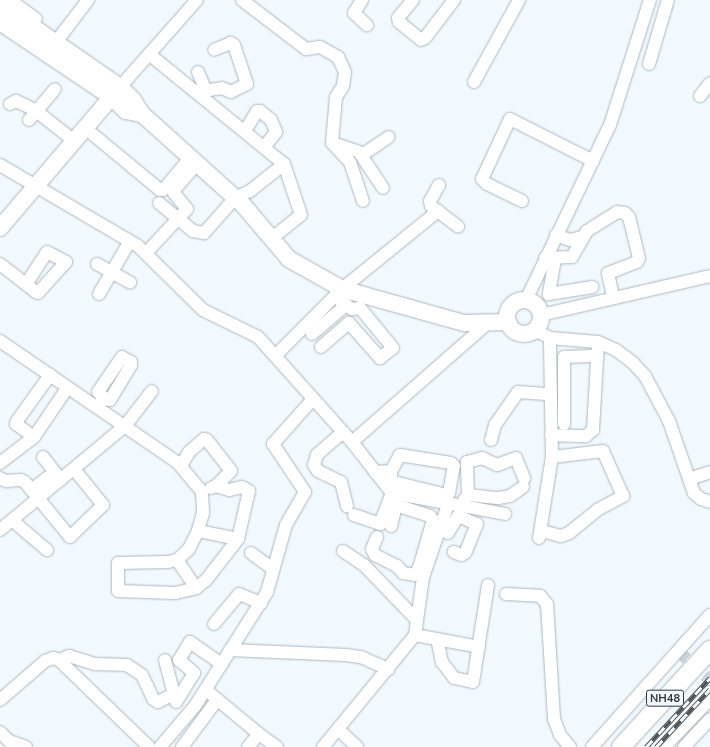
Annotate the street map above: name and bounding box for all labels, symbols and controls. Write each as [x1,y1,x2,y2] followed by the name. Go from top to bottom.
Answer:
[645,689,685,707] road number: NH48

